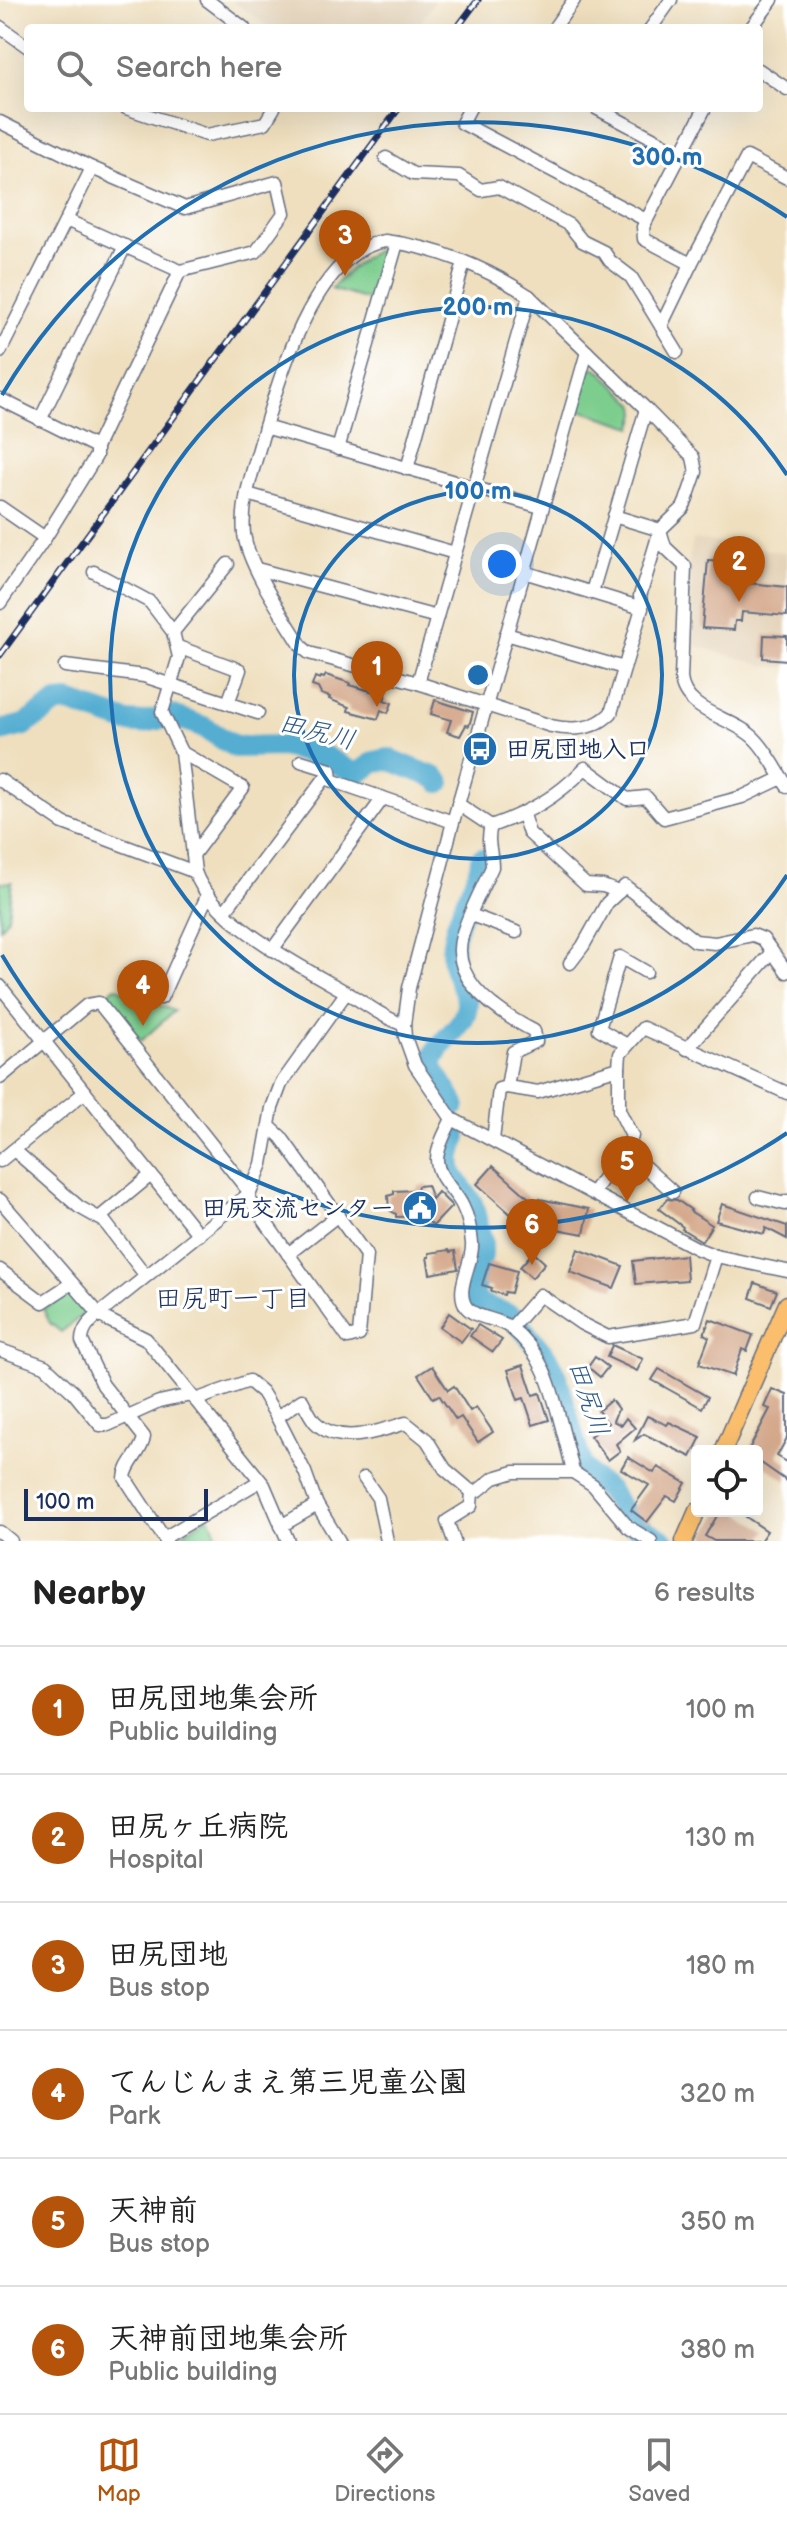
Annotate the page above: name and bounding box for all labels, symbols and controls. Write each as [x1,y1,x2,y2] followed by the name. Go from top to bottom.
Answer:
[24,24,763,112] search box
[52,46,96,90] icon: search
[116,50,282,86] text: Search here
[632,143,702,172] text: 300 m
[319,210,371,276] pin: 3
[443,293,513,322] text: 200 m
[445,477,511,506] text: 100 m
[713,536,765,602] pin: 2
[482,544,522,584] your location
[351,641,403,707] pin: 1
[464,661,492,689] centre of rings
[275,708,358,757] water label: 田尻川
[461,730,499,768] bus stop icon: 田尻団地入口
[506,735,650,764] place label: 田尻団地入口
[117,960,169,1026] pin: 4
[601,1136,653,1202] pin: 5
[401,1189,439,1227] public building icon: 田尻交流センター
[202,1194,394,1223] place label: 田尻交流センター
[506,1199,558,1265] pin: 6
[155,1284,311,1315] district label: 田尻町一丁目
[561,1357,614,1440] water label: 田尻川
[691,1445,763,1517] map controls
[691,1445,763,1517] button: locate
[24,1485,208,1521] scale bar
[36,1489,95,1516] text: 100 m
[32,1573,146,1614] text: Nearby
[654,1578,755,1609] text: 6 results
[108,1681,318,1717] text: 田尻団地集会所
[53,1695,63,1726] text: 1
[686,1695,755,1726] text: 100 m
[108,1717,277,1748] text: Public building
[108,1809,288,1845] text: 田尻ヶ丘病院
[50,1823,66,1854] text: 2
[685,1823,755,1854] text: 130 m
[108,1845,204,1876] text: Hospital
[108,1937,228,1973] text: 田尻団地
[50,1951,66,1982] text: 3
[686,1951,755,1982] text: 180 m
[108,1973,210,2004] text: Bus stop
[108,2065,468,2101] text: てんじんまえ第三児童公園
[50,2079,66,2110] text: 4
[680,2079,755,2110] text: 320 m
[108,2101,160,2132] text: Park
[108,2193,198,2229] text: 天神前
[50,2207,66,2238] text: 5
[680,2207,755,2238] text: 350 m
[108,2229,210,2260] text: Bus stop
[108,2321,348,2357] text: 天神前団地集会所
[50,2335,66,2366] text: 6
[680,2335,755,2366] text: 380 m
[108,2357,277,2388] text: Public building
[97,2433,141,2508] tab: Map
[334,2433,435,2508] tab: Directions
[629,2433,690,2508] tab: Saved

